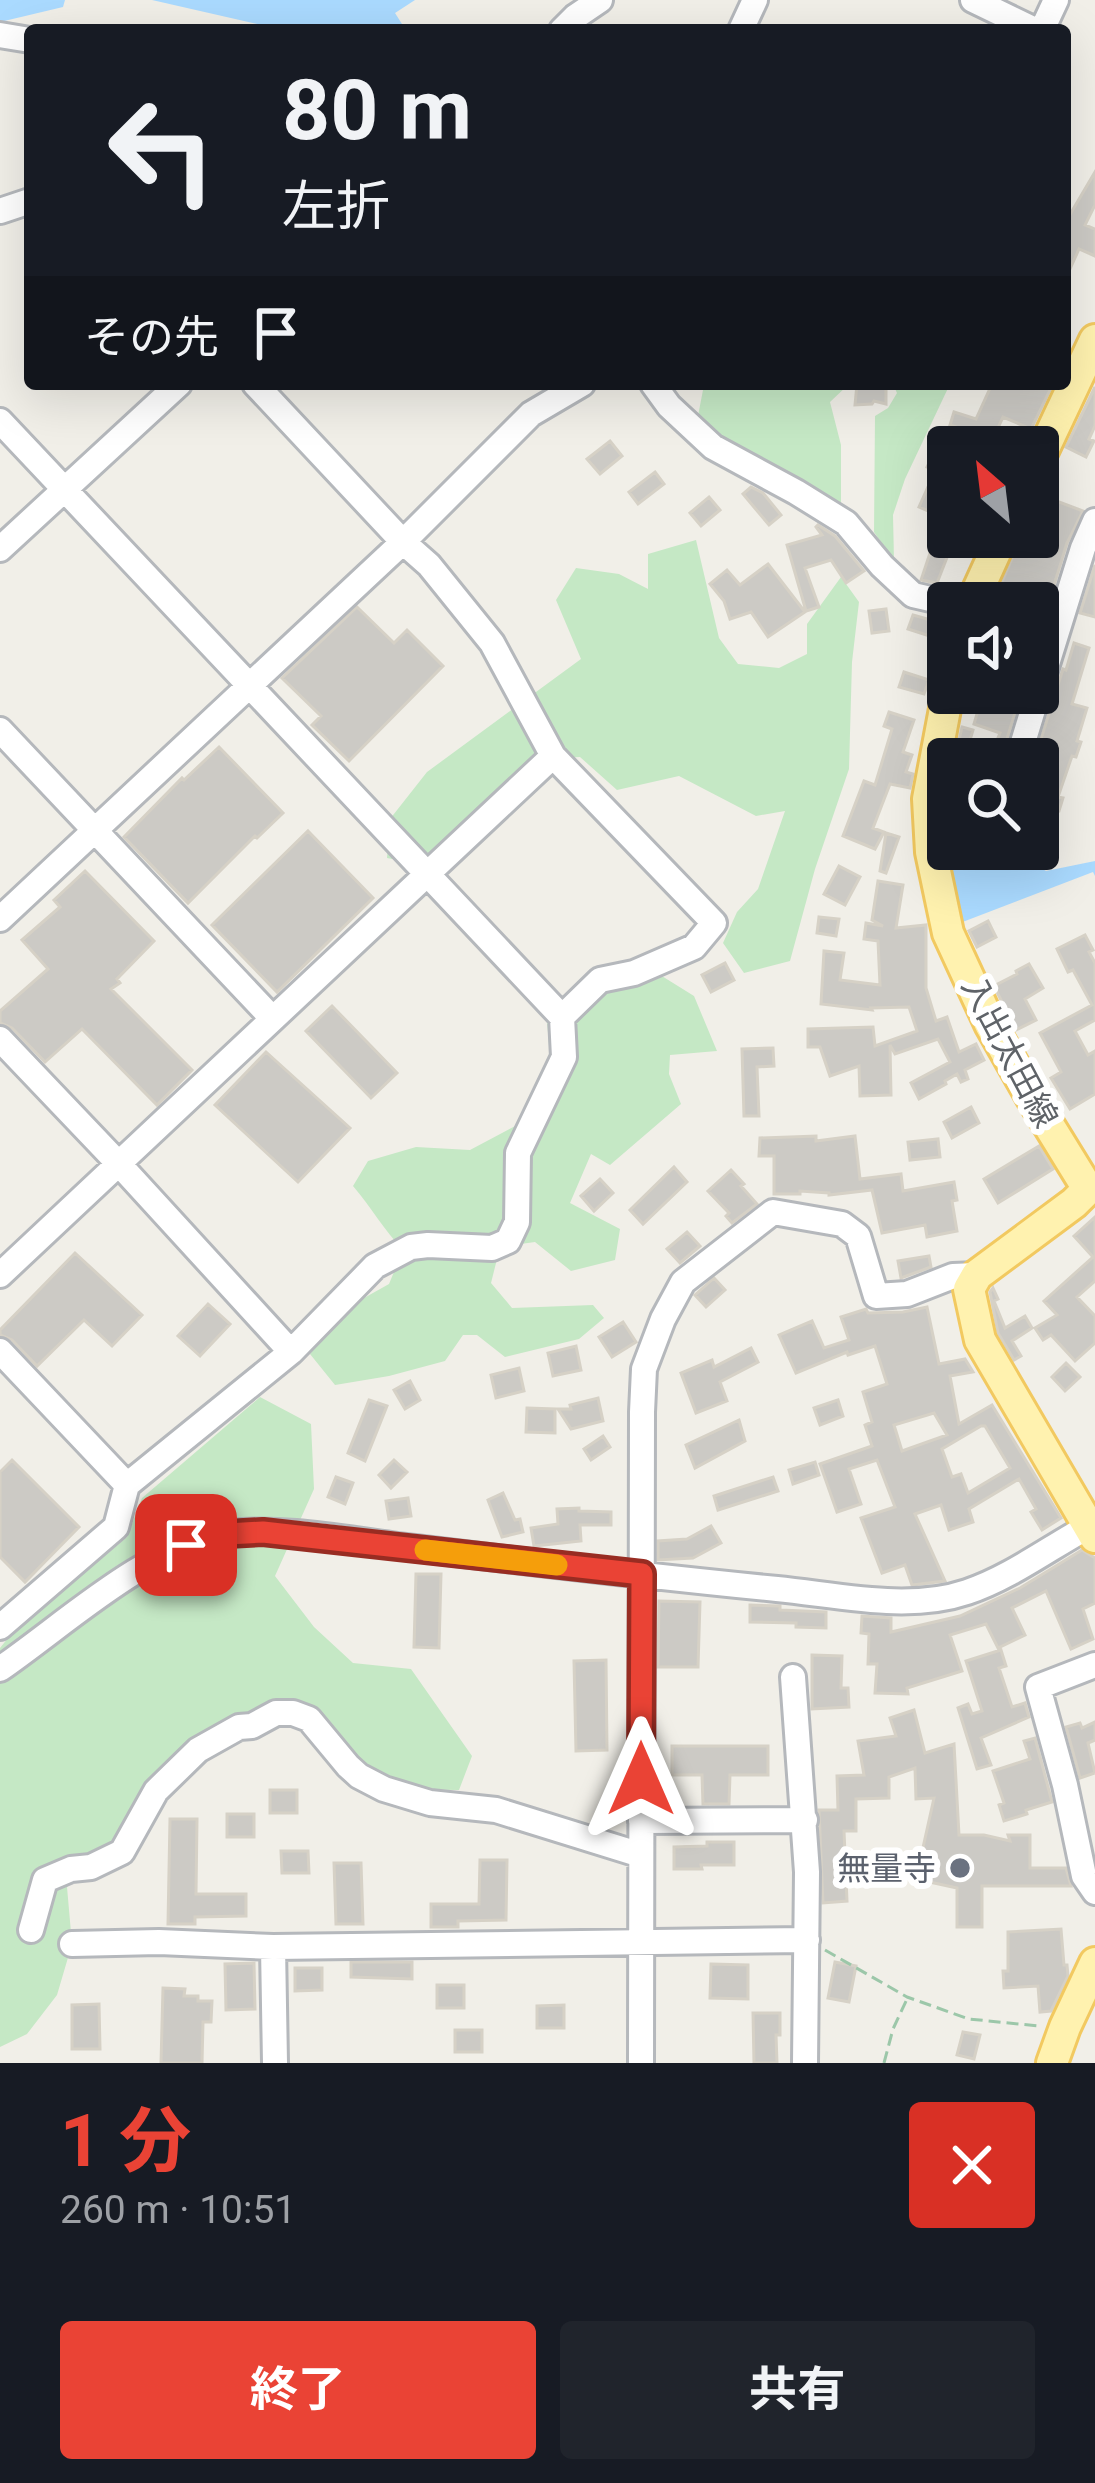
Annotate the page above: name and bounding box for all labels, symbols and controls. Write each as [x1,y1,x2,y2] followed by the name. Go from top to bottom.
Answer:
[282,61,472,160] text: 80 m
[84,72,240,228] icon: left
[282,175,390,238] text: 左折
[243,300,309,366] icon: arrive
[84,311,219,364] text: その先
[927,426,1059,558] north arrow
[927,426,1059,870] map controls
[927,582,1059,714] button: sound
[927,738,1059,870] button: search
[954,970,1066,1134] street label: 入出太田線
[135,1494,237,1596] pin
[153,1512,219,1578] icon: arrive
[578,1716,704,1842] position arrow
[837,1849,936,1888] place label: 無量寺
[947,1855,973,1881] marker: 無量寺
[60,2099,191,2184] text: 1 分
[909,2102,1035,2228] button: close
[60,2187,296,2233] text: 260 m · 10:51
[60,2321,536,2459] button: 終了
[560,2321,1035,2459] button: 共有

